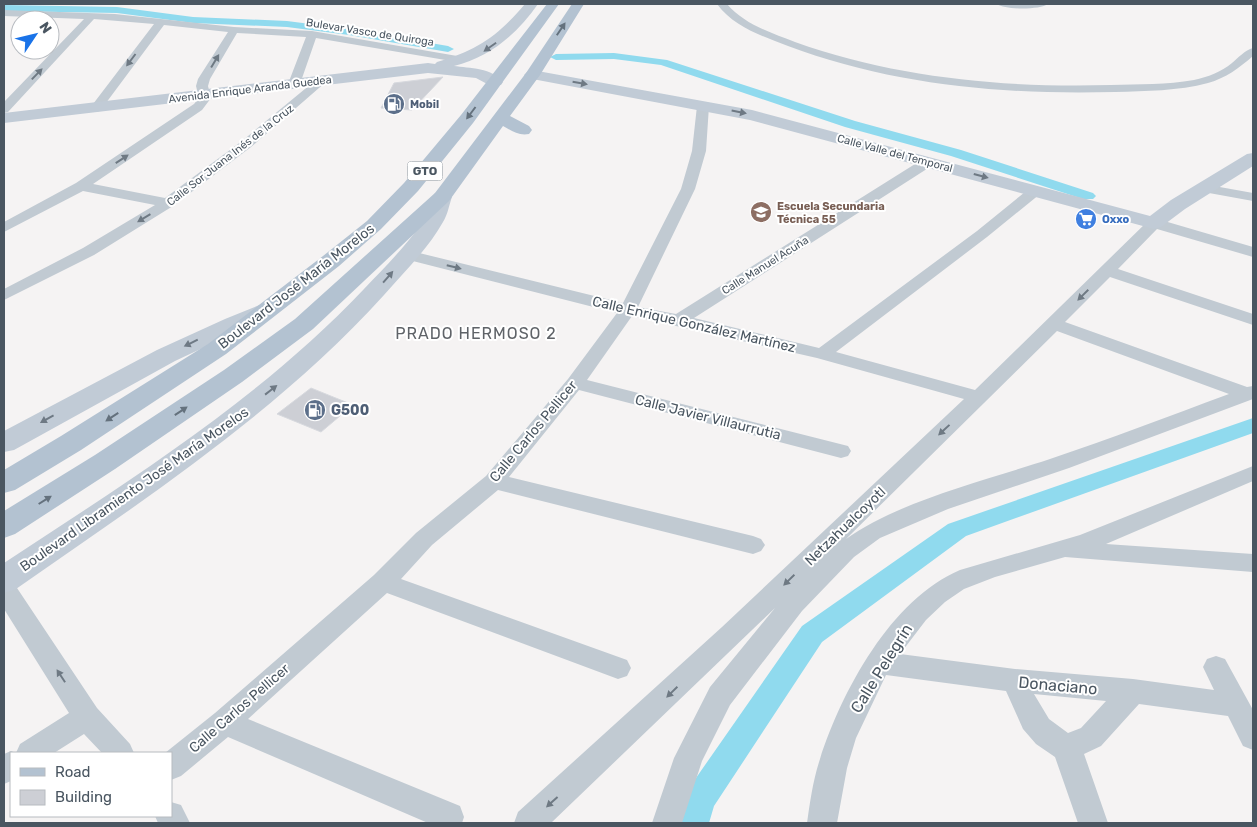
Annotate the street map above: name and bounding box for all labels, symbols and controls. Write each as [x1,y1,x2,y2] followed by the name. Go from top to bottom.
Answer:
[10,10,60,60] north arrow
[305,16,435,49] street label: Bulevar Vasco de Quiroga
[35,19,55,37] text: N
[556,22,566,36] one-way arrow
[483,42,497,52] one-way arrow
[126,53,136,67] one-way arrow
[211,55,220,68] one-way arrow
[31,68,43,80] one-way arrow
[168,73,332,106] street label: Avenida Enrique Aranda Guedea
[572,80,588,88] one-way arrow
[382,92,406,116] fuel station icon: Mobil
[410,98,439,111] place label: Mobil
[164,102,297,209] street label: Calle Sor Juana Inés de la Cruz
[466,106,476,120] one-way arrow
[732,109,748,117] one-way arrow
[836,132,954,175] street label: Calle Valle del Temporal
[115,154,129,164] one-way arrow
[408,162,442,180] road number: GTO
[974,172,989,180] one-way arrow
[749,200,773,224] school or university icon: Escuela Secundaria Técnica 55
[777,200,885,226] place label: Escuela Secundaria Técnica 55
[1074,207,1098,231] supermarket icon: Oxxo
[137,213,151,223] one-way arrow
[1102,213,1129,226] place label: Oxxo
[215,220,378,353] street label: Boulevard José María Morelos
[720,234,811,297] street label: Calle Manuel Acuña
[447,263,462,271] one-way arrow
[382,272,394,284] one-way arrow
[1077,289,1089,301] one-way arrow
[591,293,797,356] street label: Calle Enrique González Martínez
[395,324,557,343] district label: PRADO HERMOSO 2
[183,339,198,347] one-way arrow
[486,377,581,486] street label: Calle Carlos Pellicer
[264,384,277,395] one-way arrow
[633,391,783,444] street label: Calle Javier Villaurrutia
[303,398,327,422] fuel station icon: G500
[331,402,369,419] place label: G500
[17,404,252,575] street label: Boulevard Libramiento José María Morelos
[174,406,188,416] one-way arrow
[106,412,119,421] one-way arrow
[40,415,55,423] one-way arrow
[938,424,950,436] one-way arrow
[801,484,889,569] street label: Netzahualcoyotl
[38,495,52,505] one-way arrow
[783,574,795,586] one-way arrow
[847,620,916,716] street label: Calle Pelegrín
[186,660,293,757] street label: Calle Carlos Pellicer
[56,669,66,683] one-way arrow
[1018,673,1098,698] street label: Donaciano
[666,686,678,698] one-way arrow
[10,752,172,817] legend
[55,763,91,781] text: Road
[55,788,112,806] text: Building
[547,796,559,808] one-way arrow

